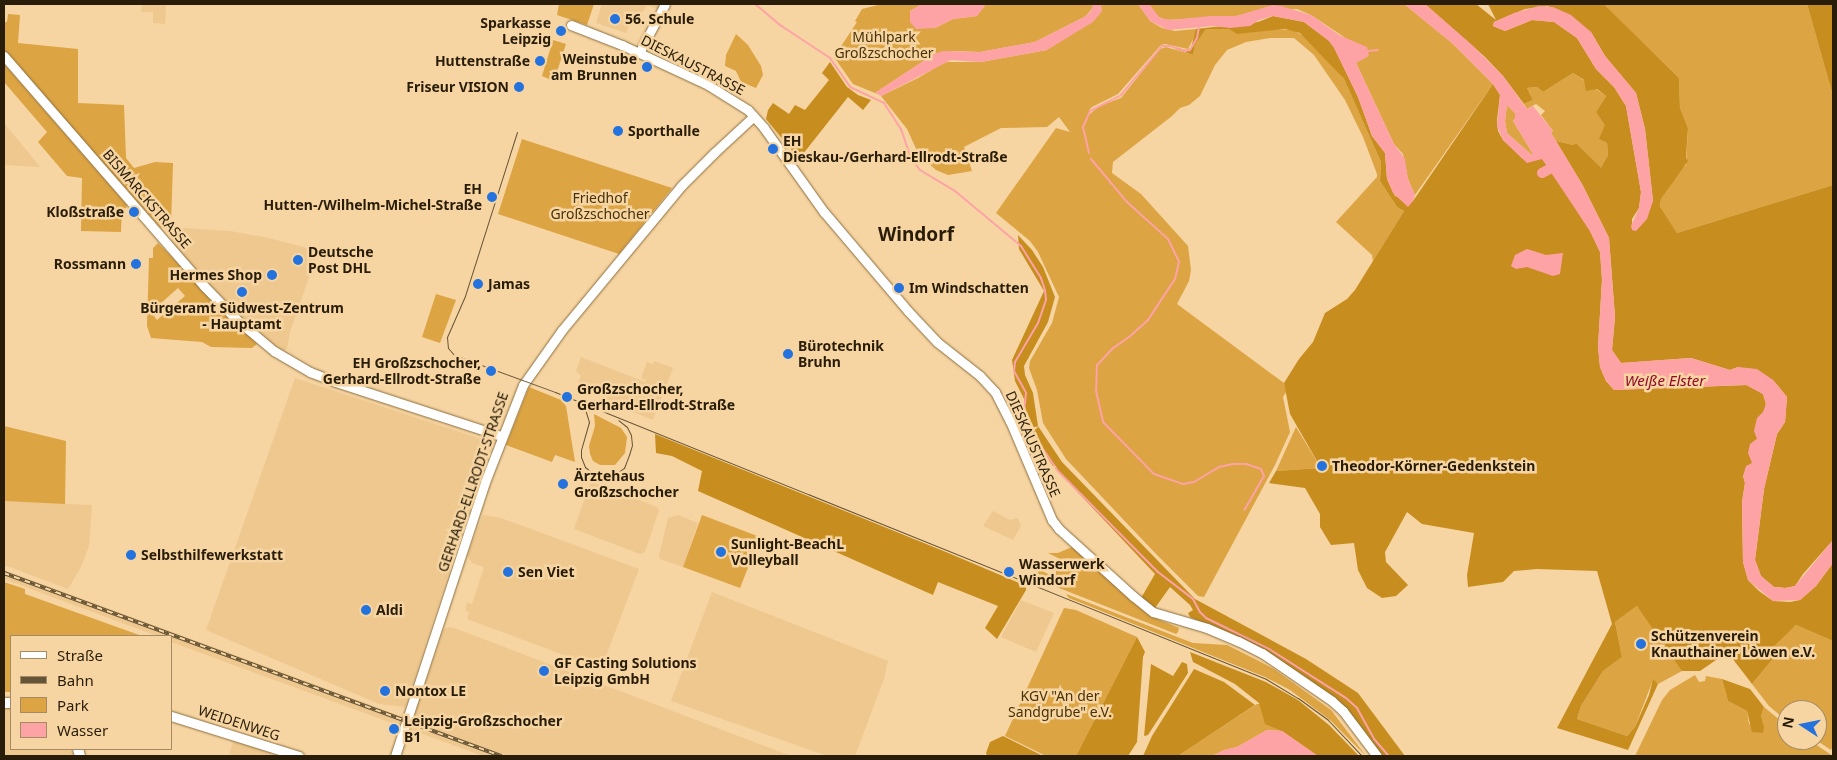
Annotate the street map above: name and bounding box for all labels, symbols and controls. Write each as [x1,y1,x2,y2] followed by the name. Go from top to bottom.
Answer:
[625,11,694,27] place label: 56. Schule
[609,13,621,25] marker: 56. Schule
[480,15,551,48] place label: Sparkasse Leipzig
[555,25,567,37] marker: Sparkasse Leipzig
[834,29,934,62] park label: Mühlpark Großzschocher
[638,32,748,98] street label: DIESKAUSTRASSE
[551,51,637,84] place label: Weinstube am Brunnen
[435,53,530,69] place label: Huttenstraße
[534,55,546,67] marker: Huttenstraße
[641,61,653,73] marker: Weinstube am Brunnen
[406,79,509,95] place label: Friseur VISION
[513,81,525,93] marker: Friseur VISION
[628,123,700,139] place label: Sporthalle
[612,125,624,137] marker: Sporthalle
[783,133,1008,166] place label: EH Dieskau-/Gerhard-Ellrodt-Straße
[767,143,779,155] marker: EH Dieskau-/Gerhard-Ellrodt-Straße
[99,146,195,252] street label: BISMARCKSTRASSE
[264,181,482,213] place label: EH Hutten-/Wilhelm-Michel-Straße
[550,190,650,222] park label: Friedhof Großzschocher
[486,191,498,203] marker: EH Hutten-/Wilhelm-Michel-Straße
[46,204,124,220] place label: Kloßstraße
[128,206,140,218] marker: Kloßstraße
[878,224,954,246] district label: Windorf
[308,244,373,276] place label: Deutsche Post DHL
[292,254,304,266] marker: Deutsche Post DHL
[54,256,126,272] place label: Rossmann
[130,258,142,270] marker: Rossmann
[170,267,262,283] place label: Hermes Shop
[266,269,278,281] marker: Hermes Shop
[488,276,530,292] place label: Jamas
[472,278,484,290] marker: Jamas
[909,280,1029,296] place label: Im Windschatten
[893,282,905,294] marker: Im Windschatten
[236,286,248,298] marker: Bürgeramt Südwest-Zentrum - Hauptamt
[140,300,344,332] place label: Bürgeramt Südwest-Zentrum - Hauptamt
[798,338,884,371] place label: Bürotechnik Bruhn
[782,348,794,360] marker: Bürotechnik Bruhn
[323,355,481,388] place label: EH Großzschocher, Gerhard-Ellrodt-Straße
[485,365,497,377] marker: EH Großzschocher, Gerhard-Ellrodt-Straße
[1625,372,1705,390] water label: Weiße Elster
[577,381,735,414] place label: Großzschocher, Gerhard-Ellrodt-Straße
[1002,388,1064,500] street label: DIESKAUSTRASSE
[434,390,512,574] street label: GERHARD-ELLRODT-STRASSE
[561,391,573,403] marker: Großzschocher, Gerhard-Ellrodt-Straße
[1332,458,1535,474] place label: Theodor-Körner-Gedenkstein
[1316,460,1328,472] marker: Theodor-Körner-Gedenkstein
[574,468,679,501] place label: Ärztehaus Großzschocher
[556,477,570,491] marker: Ärztehaus Großzschocher
[731,536,844,568] place label: Sunlight-BeachL Volleyball
[715,546,727,558] marker: Sunlight-BeachL Volleyball
[141,547,283,563] place label: Selbsthilfewerkstatt
[125,549,137,561] marker: Selbsthilfewerkstatt
[1019,556,1105,588] place label: Wasserwerk Windorf
[518,564,575,580] place label: Sen Viet
[502,566,514,578] marker: Sen Viet
[1003,566,1015,578] marker: Wasserwerk Windorf
[376,602,403,618] place label: Aldi
[360,604,372,616] marker: Aldi
[1651,628,1815,660] place label: Schützenverein Knauthainer Lòwen e.V.
[10,635,172,750] legend
[1635,638,1647,650] marker: Schützenverein Knauthainer Lòwen e.V.
[57,645,103,665] text: Straße
[554,655,697,688] place label: GF Casting Solutions Leipzig GmbH
[538,665,550,677] marker: GF Casting Solutions Leipzig GmbH
[57,670,94,690] text: Bahn
[395,683,466,699] place label: Nontox LE
[379,685,391,697] marker: Nontox LE
[1008,688,1112,720] park label: KGV "An der Sandgrube" e.V.
[57,695,89,715] text: Park
[1777,700,1827,750] north arrow
[196,702,282,744] street label: WEIDENWEG
[404,713,562,746] place label: Leipzig-Großzschocher B1
[1777,715,1798,730] text: N
[57,720,108,740] text: Wasser
[388,723,400,735] marker: Leipzig-Großzschocher B1

